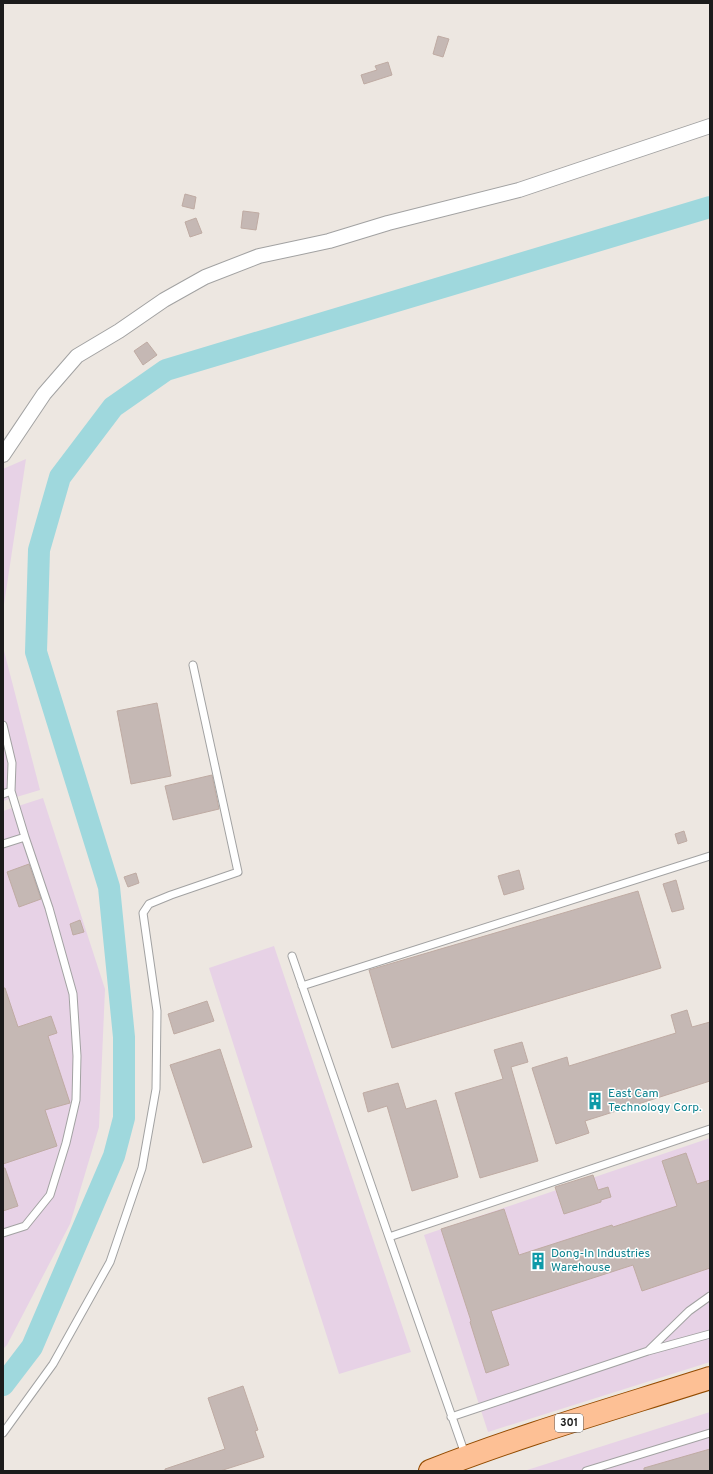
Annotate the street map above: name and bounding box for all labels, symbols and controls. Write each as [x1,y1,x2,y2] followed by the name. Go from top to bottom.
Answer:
[608,1086,702,1116] place label: East Cam Technology Corp.
[585,1091,605,1111] building icon: East Cam Technology Corp.
[551,1246,650,1276] place label: Dong-In Industries Warehouse
[528,1251,548,1271] building icon: Dong-In Industries Warehouse
[555,1414,583,1432] road number: 301

